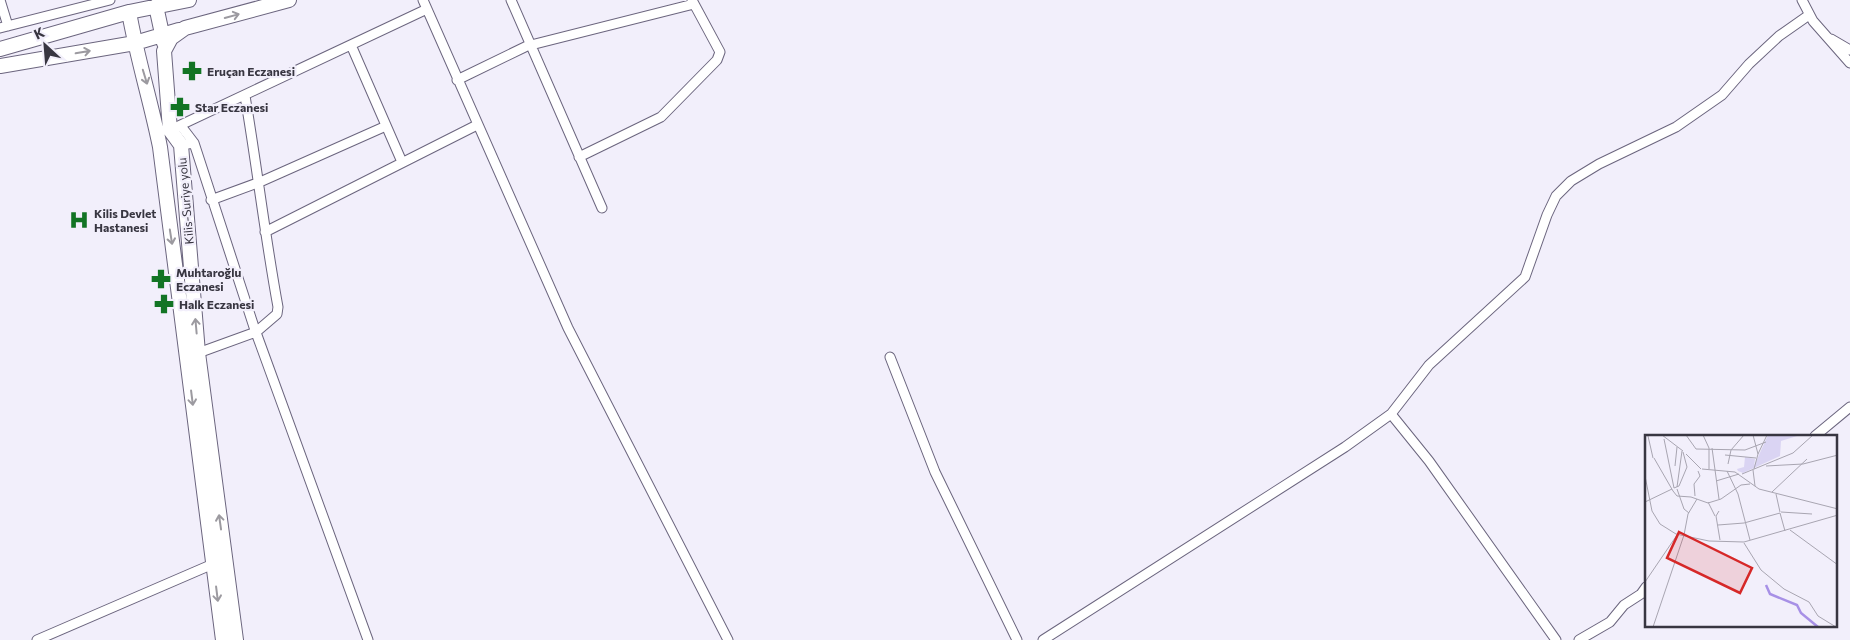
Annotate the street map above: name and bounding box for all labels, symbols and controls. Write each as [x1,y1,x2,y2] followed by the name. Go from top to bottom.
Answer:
[223,10,239,20] one-way arrow
[20,20,70,70] north arrow
[31,23,47,43] text: K
[74,46,90,56] one-way arrow
[181,60,203,82] pharmacy icon: Eruçan Eczanesi
[207,64,295,78] place label: Eruçan Eczanesi
[140,68,150,84] one-way arrow
[169,96,191,118] pharmacy icon: Star Eczanesi
[195,100,268,114] place label: Star Eczanesi
[174,157,196,245] street label: Kilis-Suriye yolu
[94,206,156,234] place label: Kilis Devlet Hastanesi
[68,209,90,231] hospital icon: Kilis Devlet Hastanesi
[166,228,176,244] one-way arrow
[176,265,241,293] place label: Muhtaroğlu Eczanesi
[150,268,172,290] pharmacy icon: Muhtaroğlu Eczanesi
[153,293,175,315] pharmacy icon: Halk Eczanesi
[179,297,254,311] place label: Halk Eczanesi
[191,319,200,335] one-way arrow
[187,390,197,406] one-way arrow
[1645,435,1838,628] inset map
[215,515,225,531] one-way arrow
[212,585,222,601] one-way arrow

